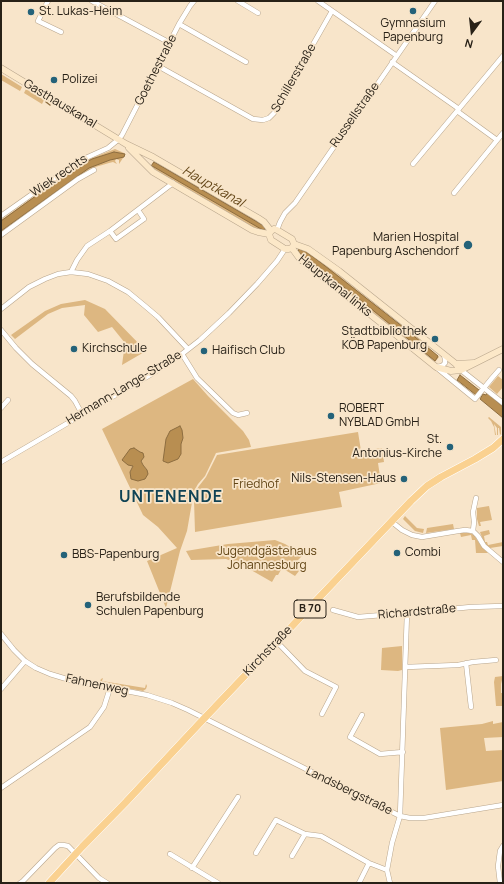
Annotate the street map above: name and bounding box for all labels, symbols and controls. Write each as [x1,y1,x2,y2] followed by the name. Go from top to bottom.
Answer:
[39,5,122,19] place label: St. Lukas-Heim
[408,6,418,16] marker: Gymnasium Papenburg
[26,7,36,17] marker: St. Lukas-Heim
[452,12,492,52] north arrow
[380,17,446,45] place label: Gymnasium Papenburg
[132,32,180,108] street label: Goethestraße
[463,36,475,52] text: N
[269,41,319,115] street label: Schillerstraße
[62,73,98,87] place label: Polizei
[49,75,59,85] marker: Polizei
[21,77,99,131] street label: Gasthauskanal
[327,80,383,150] street label: Russellstraße
[28,152,90,200] street label: Wiek rechts
[179,163,247,211] water label: Hauptkanal
[332,231,459,259] place label: Marien Hospital Papenburg Aschendorf
[462,239,474,251] marker: Marien Hospital Papenburg Aschendorf
[295,252,375,320] street label: Hauptkanal links
[342,325,427,353] place label: Stadtbibliothek KÖB Papenburg
[430,334,440,344] marker: Stadtbibliothek KÖB Papenburg
[82,342,147,356] place label: Kirchschule
[69,344,79,354] marker: Kirchschule
[212,344,285,358] place label: Haifisch Club
[199,346,209,356] marker: Haifisch Club
[64,348,184,428] street label: Hermann-Lange-Straße
[339,402,419,430] place label: ROBERT NYBLAD GmbH
[326,411,336,421] marker: ROBERT NYBLAD GmbH
[352,433,442,461] place label: St. Antonius-Kirche
[445,442,455,452] marker: St. Antonius-Kirche
[291,472,396,486] place label: Nils-Stensen-Haus
[399,474,409,484] marker: Nils-Stensen-Haus
[233,478,279,492] park label: Friedhof
[119,488,223,508] district label: UNTENENDE
[217,545,317,573] park label: Jugendgästehaus Johannesburg
[405,546,441,560] place label: Combi
[72,548,159,562] place label: BBS-Papenburg
[392,548,402,558] marker: Combi
[59,550,69,560] marker: BBS-Papenburg
[96,591,204,619] place label: Berufsbildende Schulen Papenburg
[83,600,93,610] marker: Berufsbildende Schulen Papenburg
[294,600,326,618] road number: B 70
[377,601,457,623] street label: Richardstraße
[241,623,295,679] street label: Kirchstraße
[64,671,130,699] street label: Fahnenweg
[303,764,395,818] street label: Landsbergstraße

